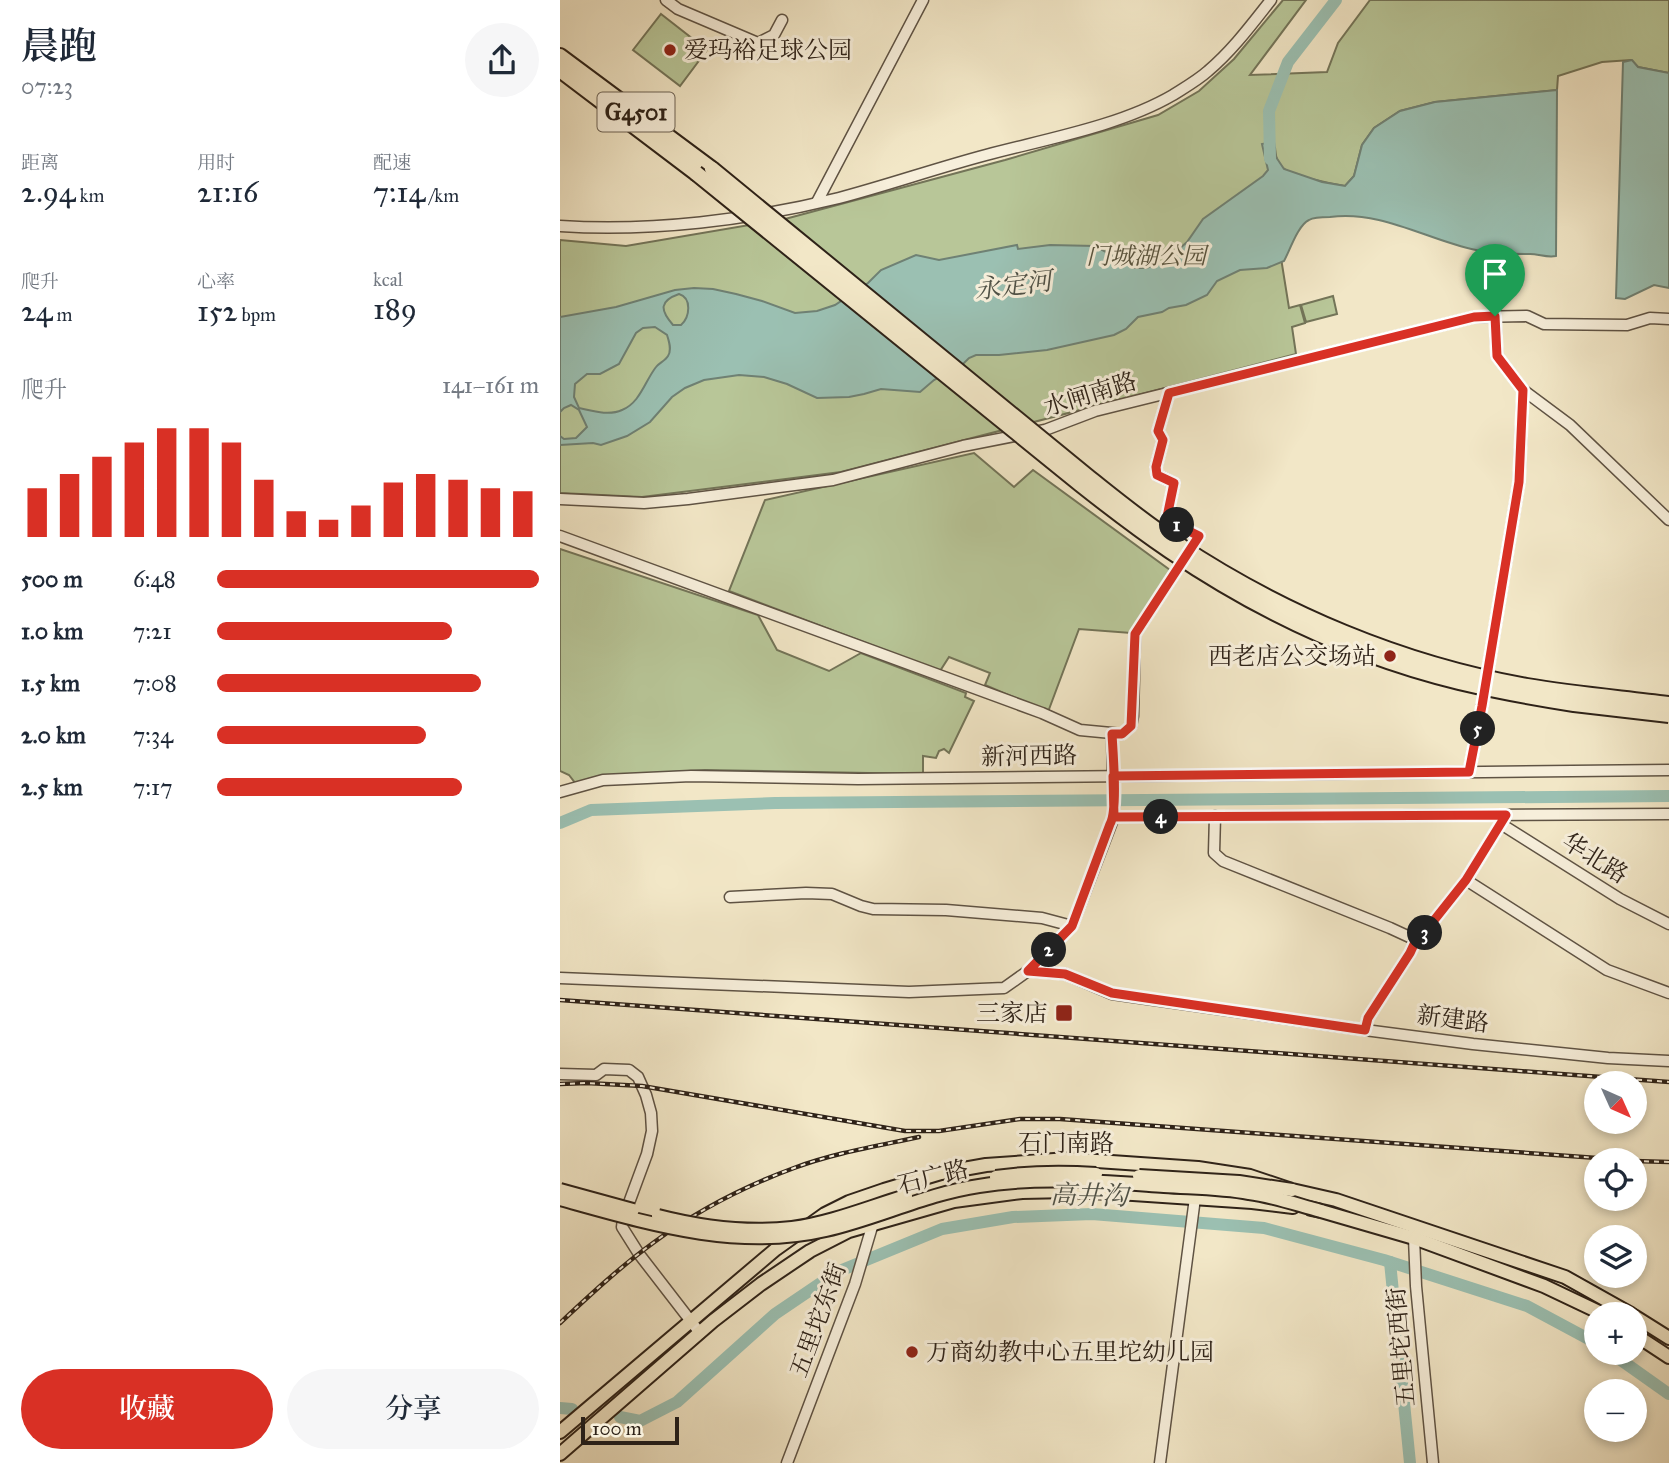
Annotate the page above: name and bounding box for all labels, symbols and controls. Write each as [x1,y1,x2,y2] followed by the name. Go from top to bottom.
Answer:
[21,23,97,69] text: 晨跑
[465,23,539,97] button: share
[684,35,852,65] place label: 爱玛裕足球公园
[662,42,678,58] marker: 爱玛裕足球公园
[21,72,73,100] text: 07:23
[598,92,674,132] road number: G4501
[21,151,59,174] text: 距离
[197,151,235,174] text: 用时
[373,151,411,174] text: 配速
[21,174,75,210] text: 2.94
[197,174,258,210] text: 21:16
[373,174,425,210] text: 7:14
[75,184,104,207] text: km
[425,184,459,207] text: /km
[1086,241,1210,271] park label: 门城湖公园
[1465,244,1525,316] pin
[1476,255,1514,293] icon: arrive
[972,264,1058,306] water label: 永定河
[373,268,403,291] text: kcal
[21,270,59,293] text: 爬升
[197,270,235,293] text: 心率
[373,291,417,327] text: 189
[21,293,53,329] text: 24
[197,293,237,329] text: 152
[53,303,73,326] text: m
[237,303,276,326] text: bpm
[1040,366,1140,422] street label: 水闸南路
[442,371,539,399] text: 141–161 m
[21,375,67,403] text: 爬升
[1160,508,1194,542] pin: 1
[1173,513,1180,536] text: 1
[21,565,83,593] text: 500 m
[133,565,176,593] text: 6:48
[21,617,83,645] text: 1.0 km
[133,617,172,645] text: 7:21
[1208,641,1376,671] place label: 西老店公交场站
[1382,648,1398,664] marker: 西老店公交场站
[21,669,80,697] text: 1.5 km
[133,669,177,697] text: 7:08
[1460,712,1496,746] pin: 5
[1473,717,1482,740] text: 5
[21,721,86,749] text: 2.0 km
[133,721,173,749] text: 7:34
[981,740,1077,772] street label: 新河西路
[21,773,83,801] text: 2.5 km
[133,773,172,801] text: 7:17
[1144,800,1178,834] pin: 4
[1155,805,1166,828] text: 4
[1557,826,1633,890] street label: 华北路
[1408,916,1442,950] pin: 3
[1421,921,1428,944] text: 3
[1032,932,1066,968] pin: 2
[1044,938,1053,961] text: 2
[976,998,1048,1028] place label: 三家店
[1415,1000,1491,1038] street label: 新建路
[1054,1003,1074,1023] marker: 三家店
[1584,1071,1647,1134] north arrow
[1584,1071,1647,1442] map controls
[1018,1128,1114,1158] street label: 石门南路
[1584,1148,1647,1211] button: locate
[894,1154,972,1200] street label: 石广路
[1050,1178,1132,1212] water label: 高井沟
[1584,1225,1647,1288] button: layers
[783,1258,853,1382] street label: 五里坨东街
[1381,1286,1421,1408] street label: 五里坨西街
[1584,1302,1647,1365] button: +
[926,1337,1214,1367] place label: 万商幼教中心五里坨幼儿园
[904,1344,920,1360] marker: 万商幼教中心五里坨幼儿园
[21,1369,273,1449] button: 收藏
[287,1369,539,1449] button: 分享
[1584,1379,1647,1442] button: −
[581,1414,679,1446] scale bar
[592,1417,642,1440] text: 100 m

